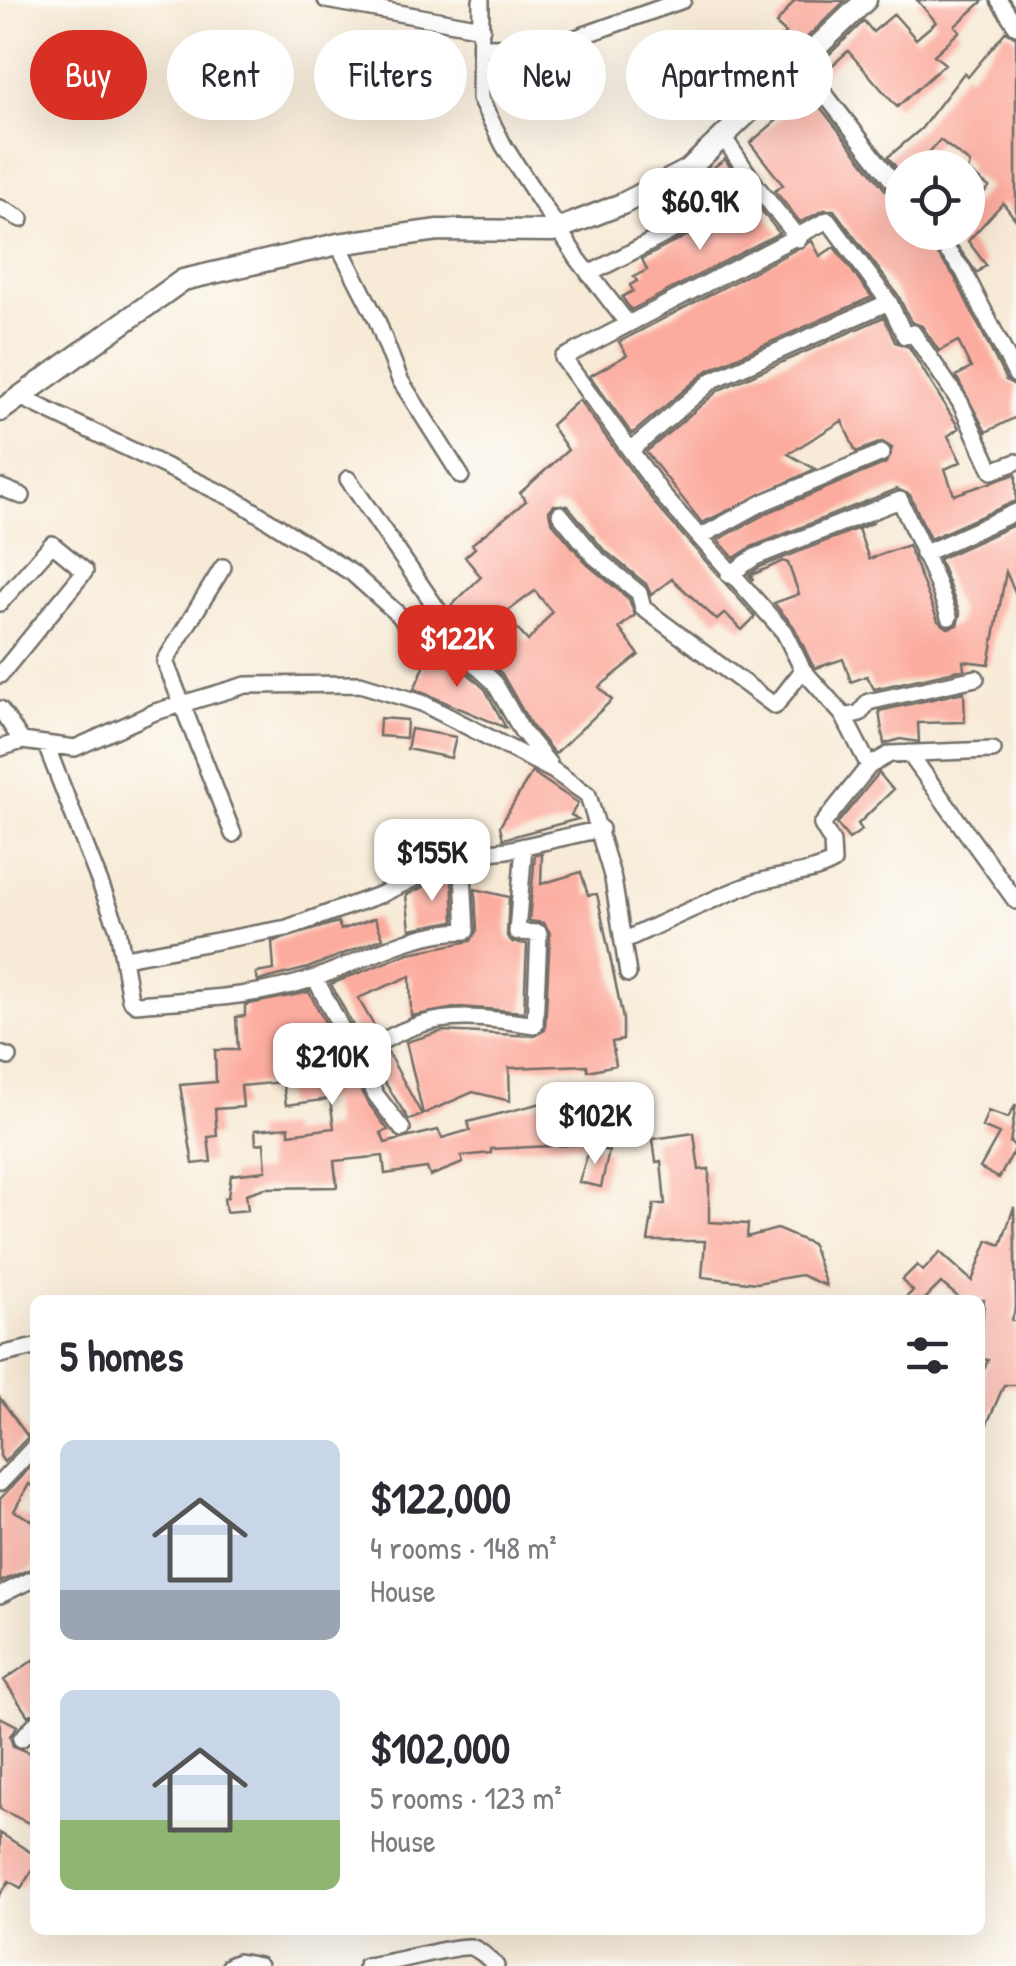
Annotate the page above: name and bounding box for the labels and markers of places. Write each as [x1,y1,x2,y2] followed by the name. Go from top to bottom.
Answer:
[619,168,781,253] pin: $60.9K
[387,605,527,690] pin: $122K
[362,819,502,904] pin: $155K
[262,1023,402,1108] pin: $210K
[525,1082,665,1167] pin: $102K

